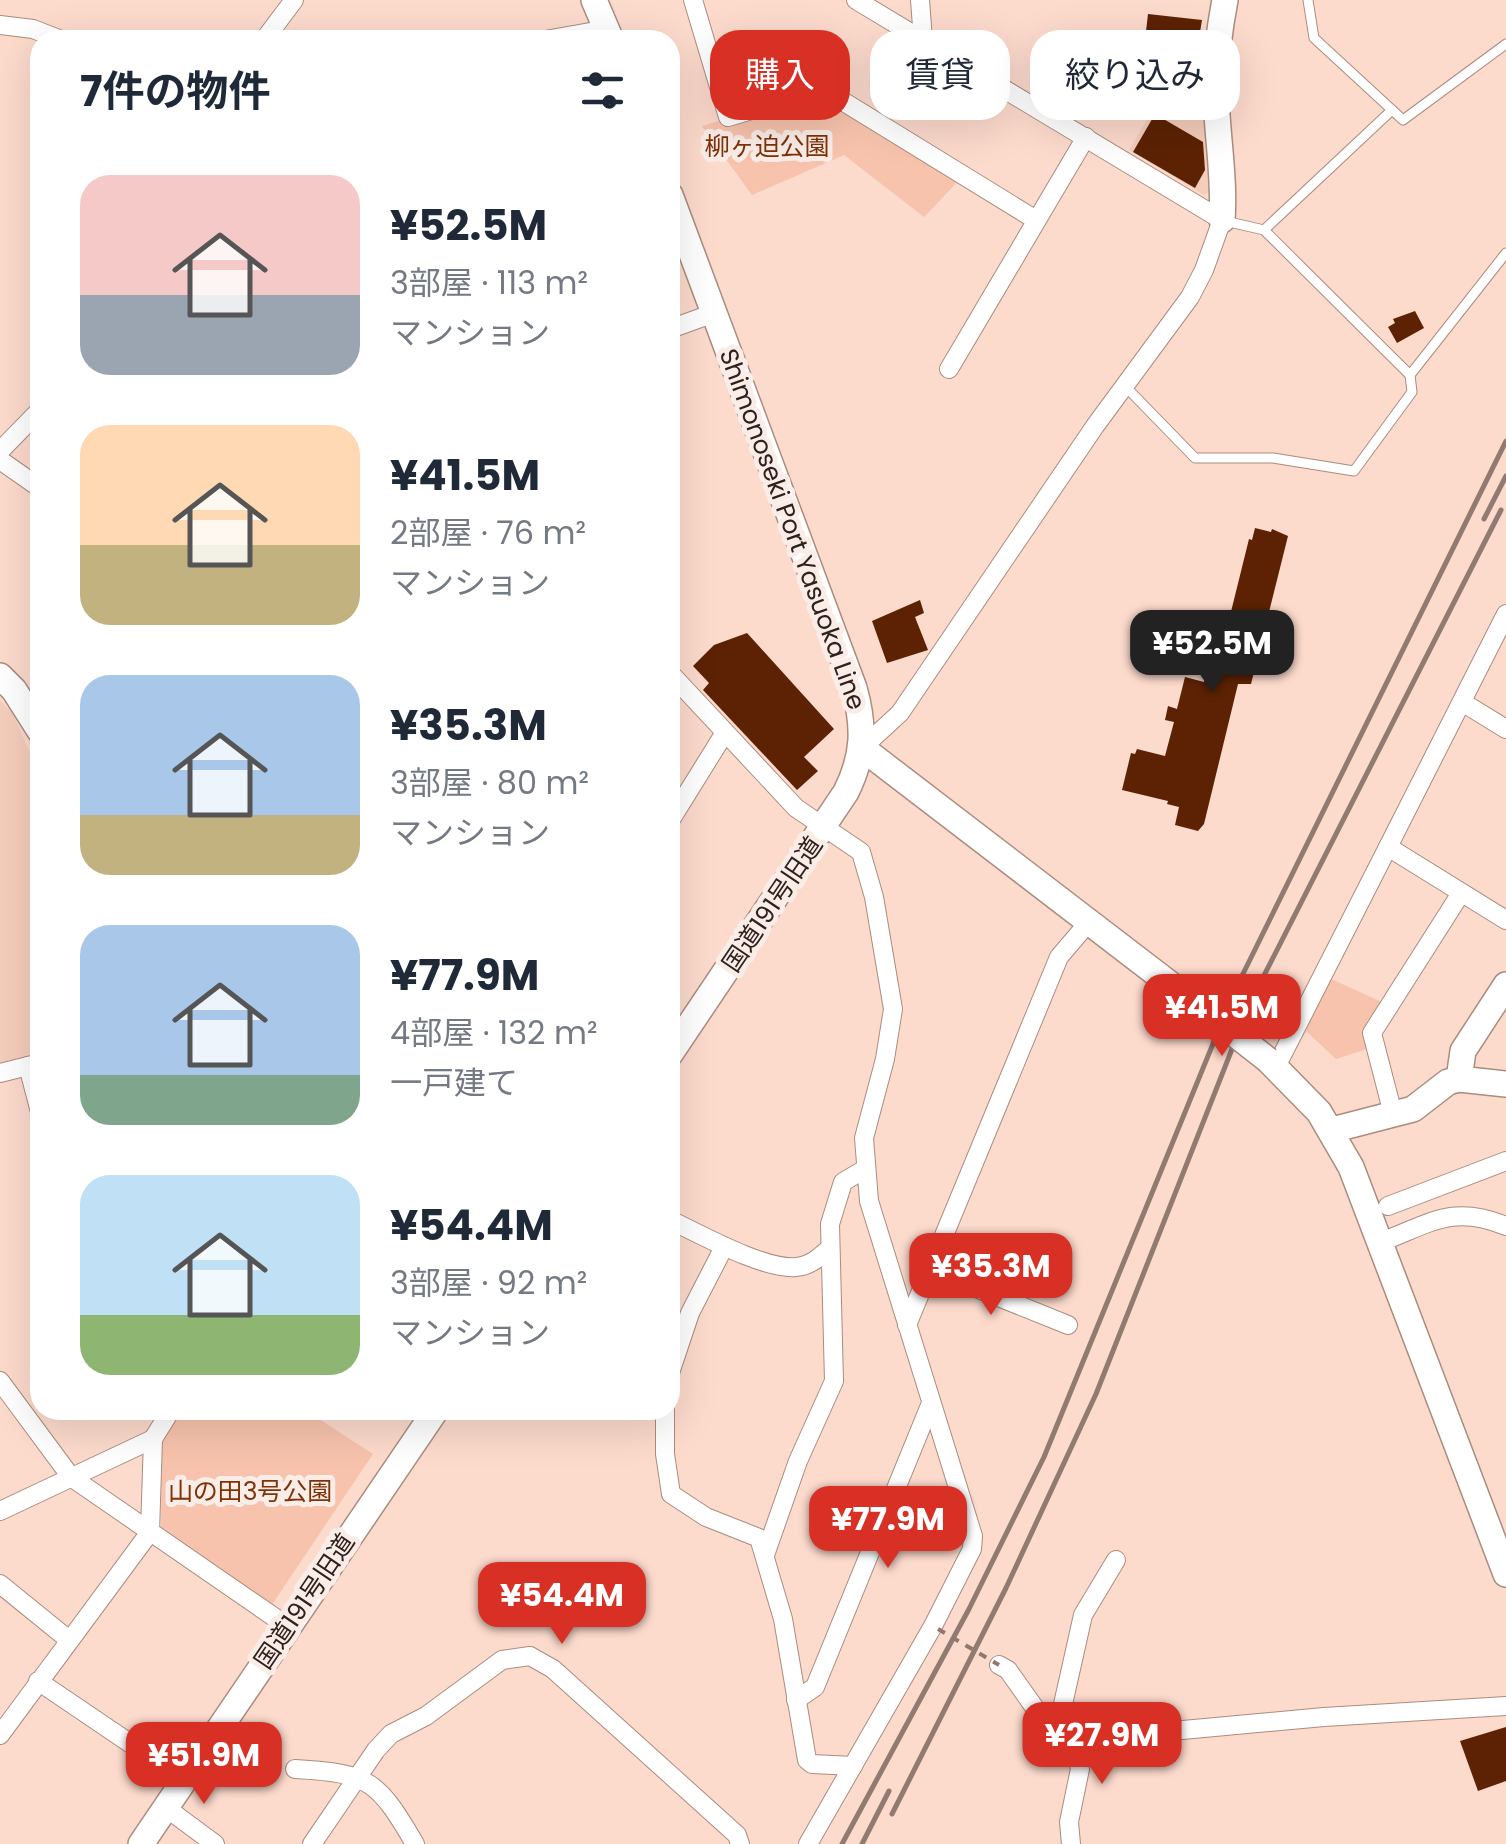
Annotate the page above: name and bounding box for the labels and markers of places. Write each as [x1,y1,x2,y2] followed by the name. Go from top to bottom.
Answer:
[1131,610,1293,695] pin: ¥52.5M
[1141,974,1303,1059] pin: ¥41.5M
[910,1233,1072,1318] pin: ¥35.3M
[807,1486,969,1571] pin: ¥77.9M
[481,1562,643,1647] pin: ¥54.4M
[1021,1702,1183,1787] pin: ¥27.9M
[123,1722,285,1807] pin: ¥51.9M

